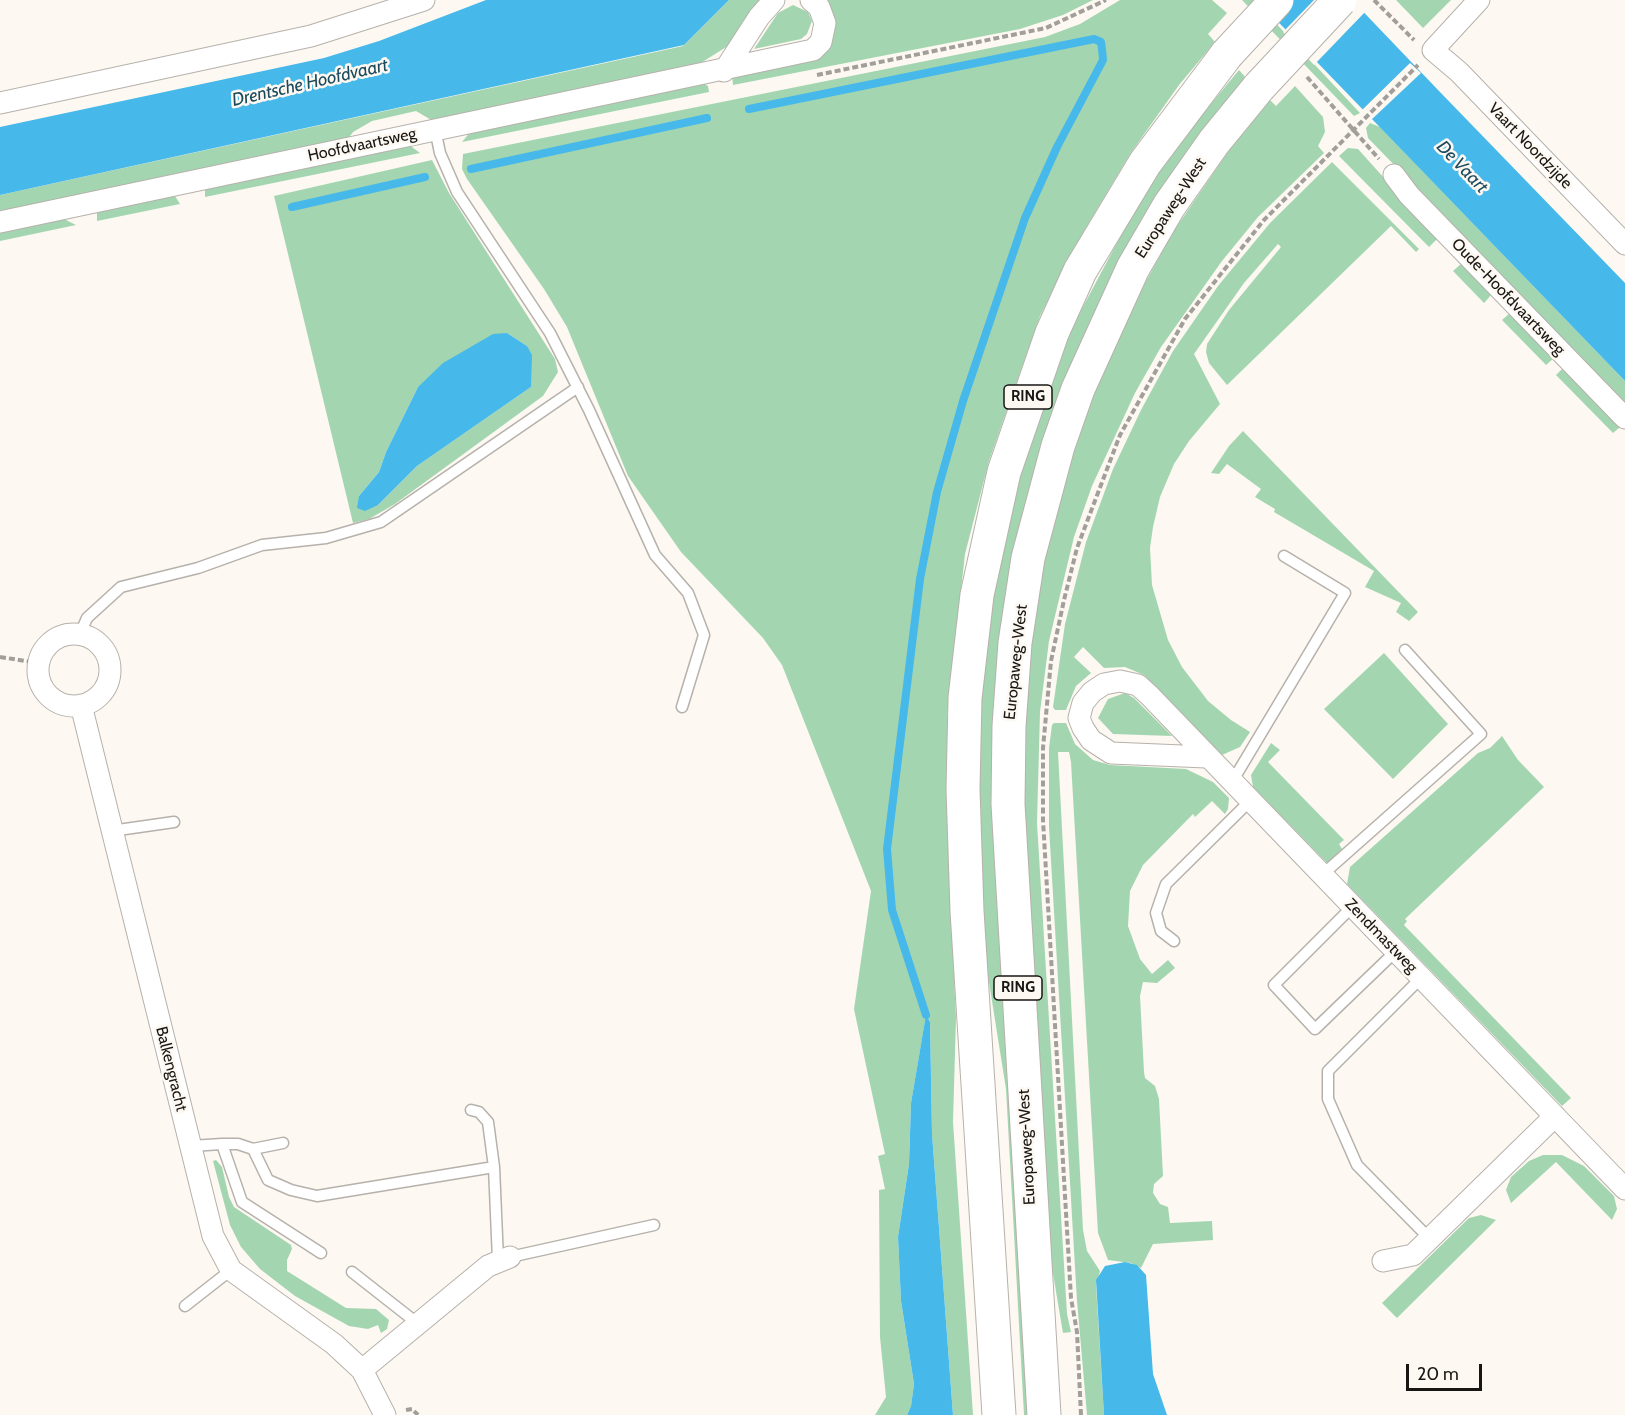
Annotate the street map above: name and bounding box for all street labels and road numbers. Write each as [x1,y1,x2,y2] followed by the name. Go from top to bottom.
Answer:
[1484,99,1576,193] street label: Vaart Noordzijde
[306,124,418,166] street label: Hoofdvaartsweg
[1131,154,1211,262] street label: Europaweg-West
[1447,235,1569,359] street label: Oude-Hoofdvaartsweg
[1004,385,1052,409] road number: RING
[1000,603,1032,721] street label: Europaweg-West
[1341,895,1421,977] street label: Zendmastweg
[994,976,1042,1000] road number: RING
[151,1025,191,1113] street label: Balkengracht
[1014,1089,1040,1205] street label: Europaweg-West

